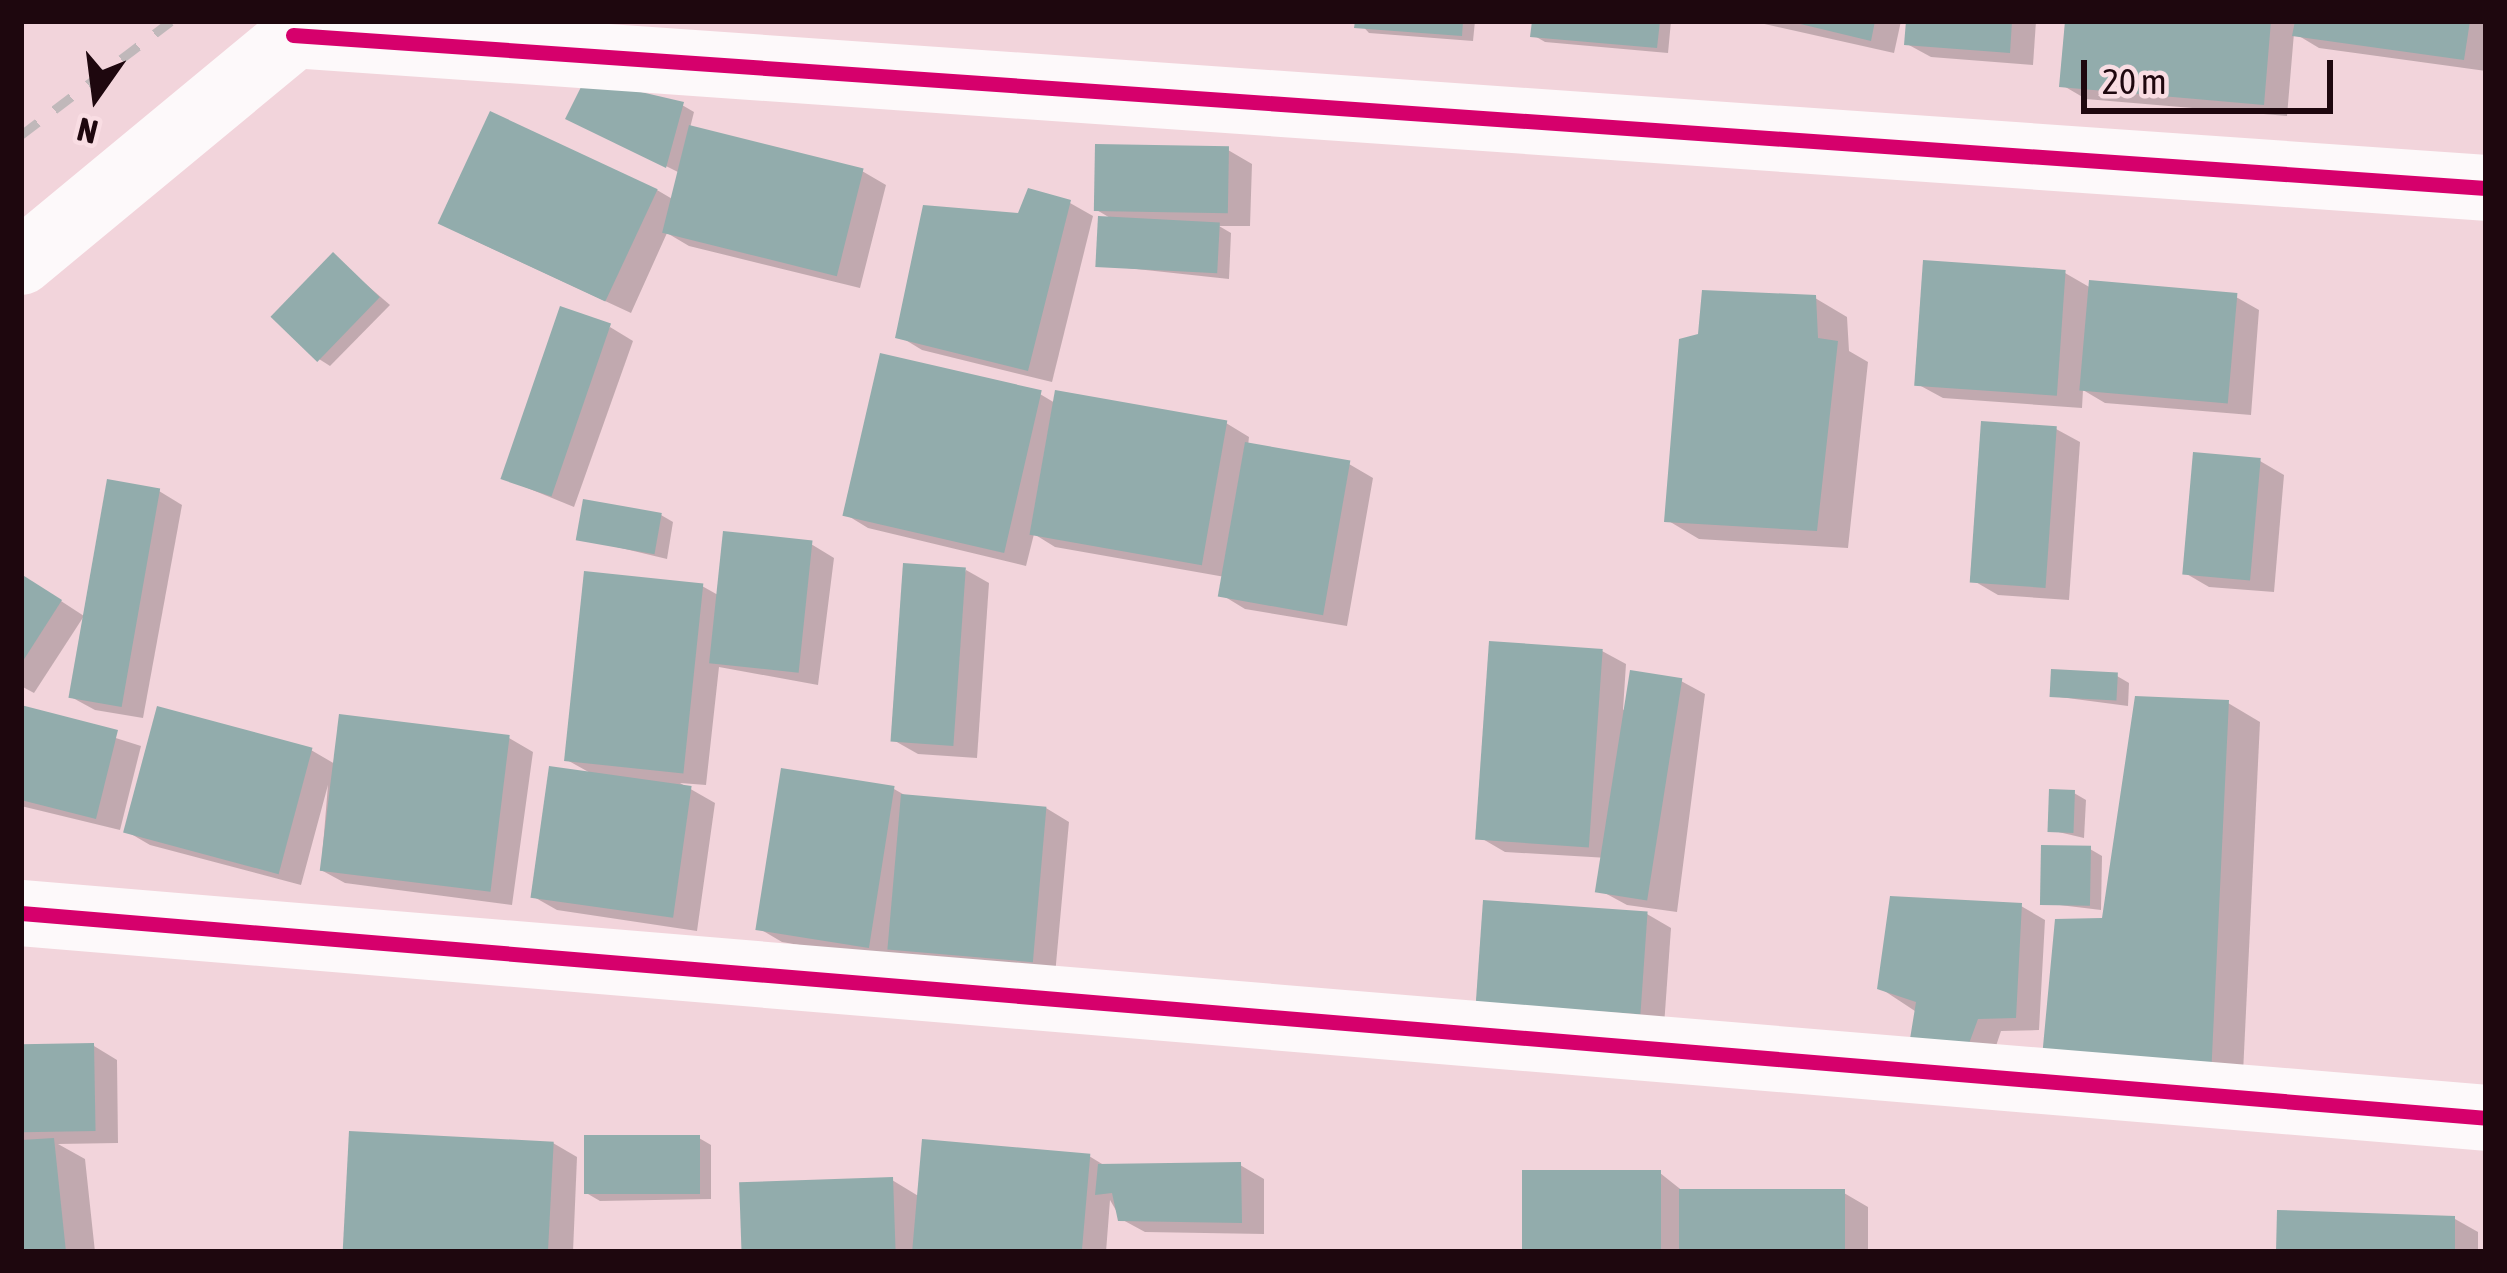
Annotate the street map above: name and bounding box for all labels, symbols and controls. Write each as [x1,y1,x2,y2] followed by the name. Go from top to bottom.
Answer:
[36,36,156,156] north arrow
[2087,36,2339,110] scale bar
[2102,60,2167,102] text: 20 m
[73,110,101,152] text: N

